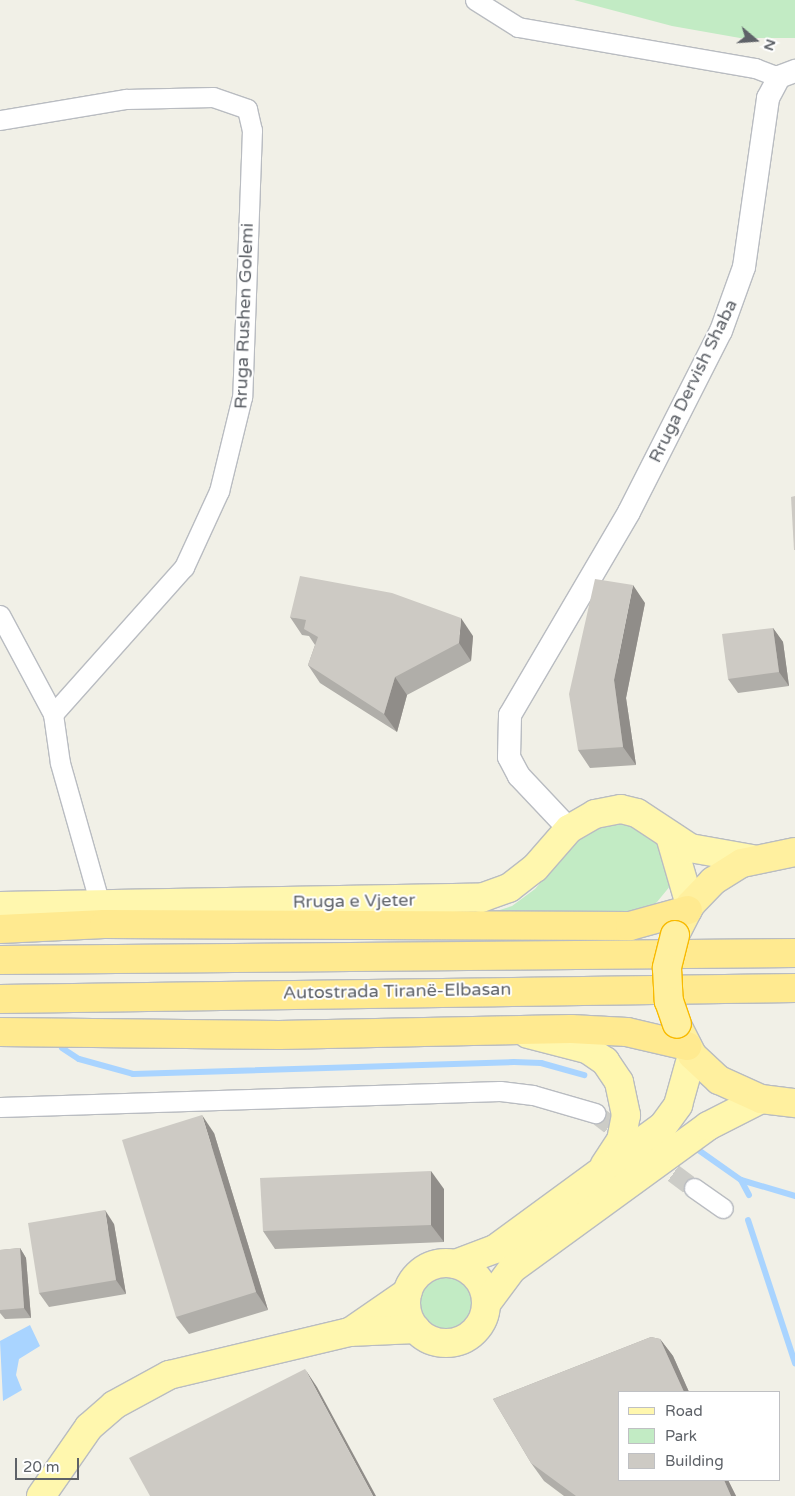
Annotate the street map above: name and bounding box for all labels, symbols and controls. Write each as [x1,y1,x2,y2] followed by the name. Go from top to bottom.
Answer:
[730,15,780,65] north arrow
[760,37,780,53] text: N
[230,223,258,409] street label: Rruga Rushen Golemi
[644,296,742,466] street label: Rruga Dervish Shaba
[293,889,415,913] street label: Rruga e Vjeter
[283,978,511,1004] street label: Autostrada Tiranë-Elbasan
[618,1391,780,1481] legend
[665,1402,703,1420] text: Road
[665,1427,697,1445] text: Park
[18,1448,81,1480] scale bar
[665,1452,724,1470] text: Building
[23,1458,60,1476] text: 20 m

